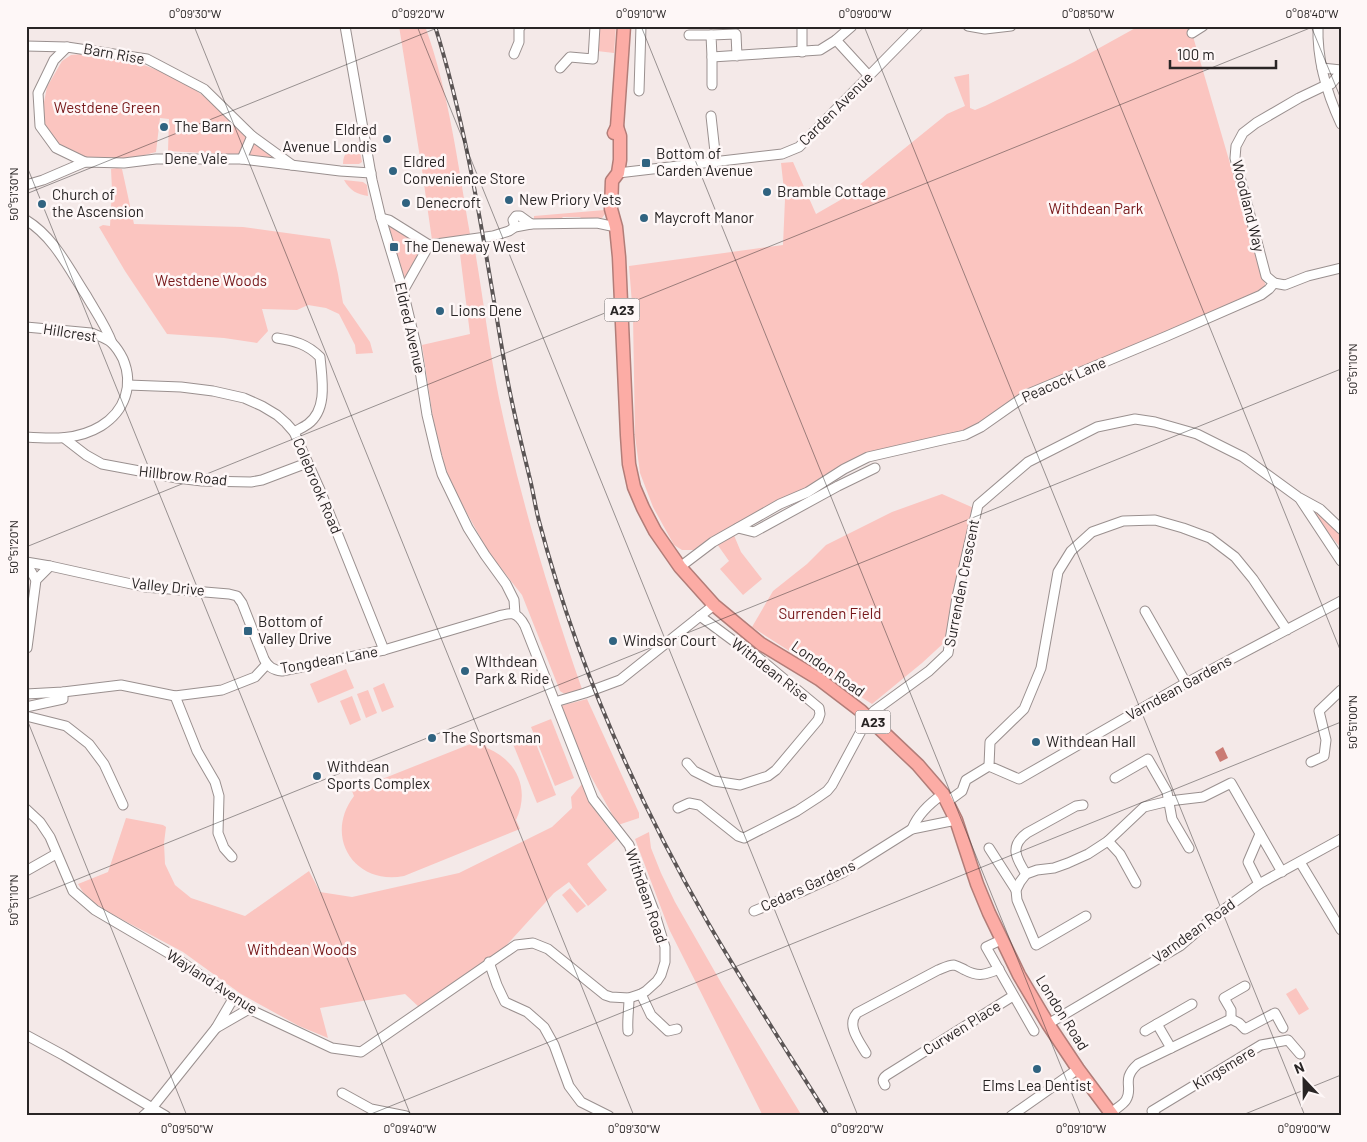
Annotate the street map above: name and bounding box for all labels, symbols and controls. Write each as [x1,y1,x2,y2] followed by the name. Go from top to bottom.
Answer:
[169,6,222,20] text: 0°09'30"W
[392,6,445,20] text: 0°09'20"W
[616,6,667,20] text: 0°09'10"W
[838,6,892,20] text: 0°09'00"W
[1062,6,1115,20] text: 0°08'50"W
[1286,6,1339,20] text: 0°08'40"W
[1170,38,1276,70] scale bar
[82,39,146,67] street label: Barn Rise
[1177,45,1215,63] text: 100 m
[795,68,876,149] street label: Carden Avenue
[54,98,160,116] park label: Westdene Green
[174,117,232,135] place label: The Barn
[282,120,377,155] place label: Eldred Avenue Londis
[158,121,170,133] marker: The Barn
[381,133,393,145] marker: Eldred Avenue Londis
[656,144,753,179] place label: Bottom of Carden Avenue
[164,149,228,167] street label: Dene Vale
[403,152,525,187] place label: Eldred Convenience Store
[640,157,652,169] marker: Bottom of Carden Avenue
[1229,158,1269,254] street label: Woodland Way
[387,165,399,177] marker: Eldred Convenience Store
[6,167,20,221] text: 50°51'30"N
[777,182,886,200] place label: Bramble Cottage
[52,185,144,220] place label: Church of the Ascension
[761,186,773,198] marker: Bramble Cottage
[519,190,622,208] place label: New Priory Vets
[416,193,481,211] place label: Denecroft
[503,194,515,206] marker: New Priory Vets
[400,197,412,209] marker: Denecroft
[36,198,48,210] marker: Church of the Ascension
[1049,199,1144,217] park label: Withdean Park
[654,208,755,226] place label: Maycroft Manor
[638,212,650,224] marker: Maycroft Manor
[404,237,526,255] place label: The Deneway West
[388,241,400,253] marker: The Deneway West
[155,271,267,289] park label: Westdene Woods
[392,280,430,375] street label: Eldred Avenue
[604,298,640,322] road number: A23
[450,301,522,319] place label: Lions Dene
[434,305,446,317] marker: Lions Dene
[42,319,98,345] street label: Hillcrest
[1345,343,1359,395] text: 50°51'10"N
[1019,352,1109,406] street label: Peacock Lane
[290,435,346,536] street label: Colebrook Road
[138,461,228,489] street label: Hillbrow Road
[940,517,982,648] street label: Surrenden Crescent
[6,520,20,574] text: 50°51'20"N
[130,573,206,599] street label: Valley Drive
[779,604,881,622] park label: Surrenden Field
[258,612,332,647] place label: Bottom of Valley Drive
[242,625,254,637] marker: Bottom of Valley Drive
[623,631,716,649] place label: Windsor Court
[728,633,813,705] street label: Withdean Rise
[607,635,619,647] marker: Windsor Court
[788,636,869,700] street label: London Road
[279,642,379,676] street label: Tongdean Lane
[1123,651,1234,724] street label: Varndean Gardens
[475,652,550,687] place label: WIthdean Park & Ride
[459,665,471,677] marker: WIthdean Park & Ride
[1345,695,1359,749] text: 50°51'00"N
[856,710,890,734] road number: A23
[442,728,541,746] place label: The Sportsman
[426,732,438,744] marker: The Sportsman
[1046,732,1136,750] place label: Withdean Hall
[1030,736,1042,748] marker: Withdean Hall
[327,757,430,792] place label: Withdean Sports Complex
[311,770,323,782] marker: Withdean Sports Complex
[622,846,671,945] street label: Withdean Road
[757,855,858,915] street label: Cedars Gardens
[6,874,20,926] text: 50°51'10"N
[1149,894,1238,966] street label: Varndean Road
[247,940,357,958] park label: Withdean Woods
[164,945,261,1017] street label: Wayland Avenue
[1033,972,1093,1053] street label: London Road
[919,996,1004,1058] street label: Curwen Place
[1189,1041,1258,1093] street label: Kingsmere
[1280,1054,1330,1104] north arrow
[1291,1058,1306,1077] text: N
[1031,1063,1043,1075] marker: Elms Lea Dentist
[982,1076,1092,1094] place label: Elms Lea Dentist
[161,1121,214,1135] text: 0°09'50"W
[384,1121,437,1135] text: 0°09'40"W
[608,1121,661,1135] text: 0°09'30"W
[831,1121,884,1135] text: 0°09'20"W
[1056,1121,1107,1135] text: 0°09'10"W
[1277,1121,1331,1135] text: 0°09'00"W

